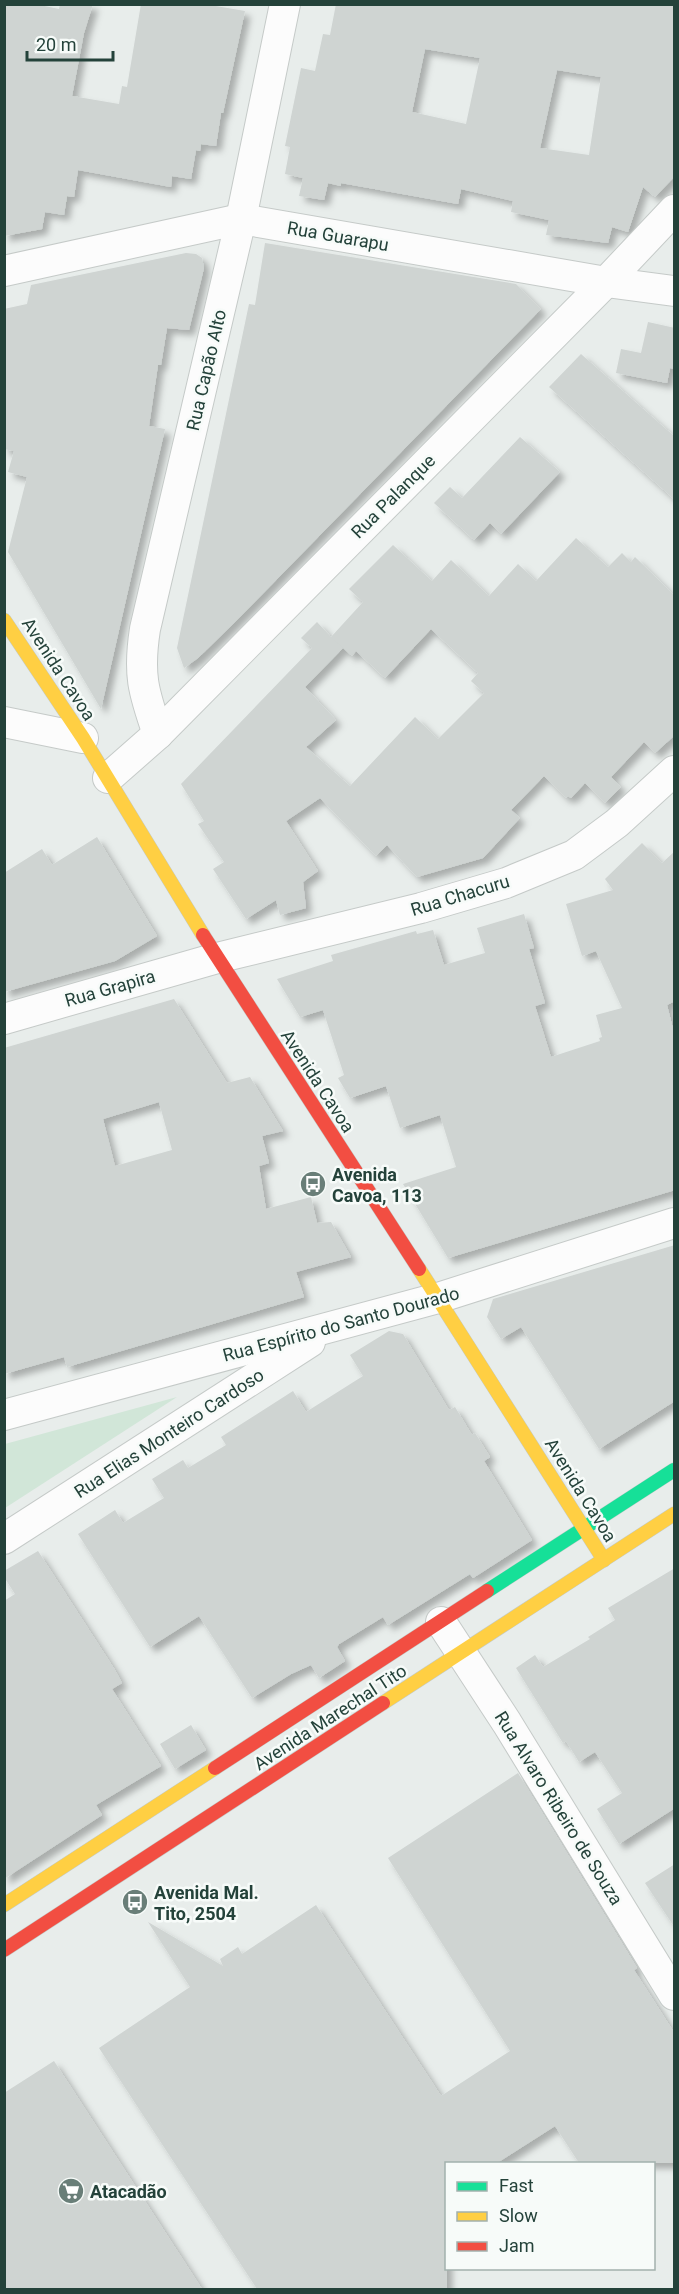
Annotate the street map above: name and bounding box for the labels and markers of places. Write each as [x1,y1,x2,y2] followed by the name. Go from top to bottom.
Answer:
[332,1164,422,1206] place label: Avenida Cavoa, 113
[298,1169,328,1199] bus stop icon: Avenida Cavoa, 113
[154,1882,259,1924] place label: Avenida Mal. Tito, 2504
[120,1887,150,1917] bus stop icon: Avenida Mal. Tito, 2504
[56,2176,86,2206] supermarket icon: Atacadão
[90,2181,167,2202] place label: Atacadão

